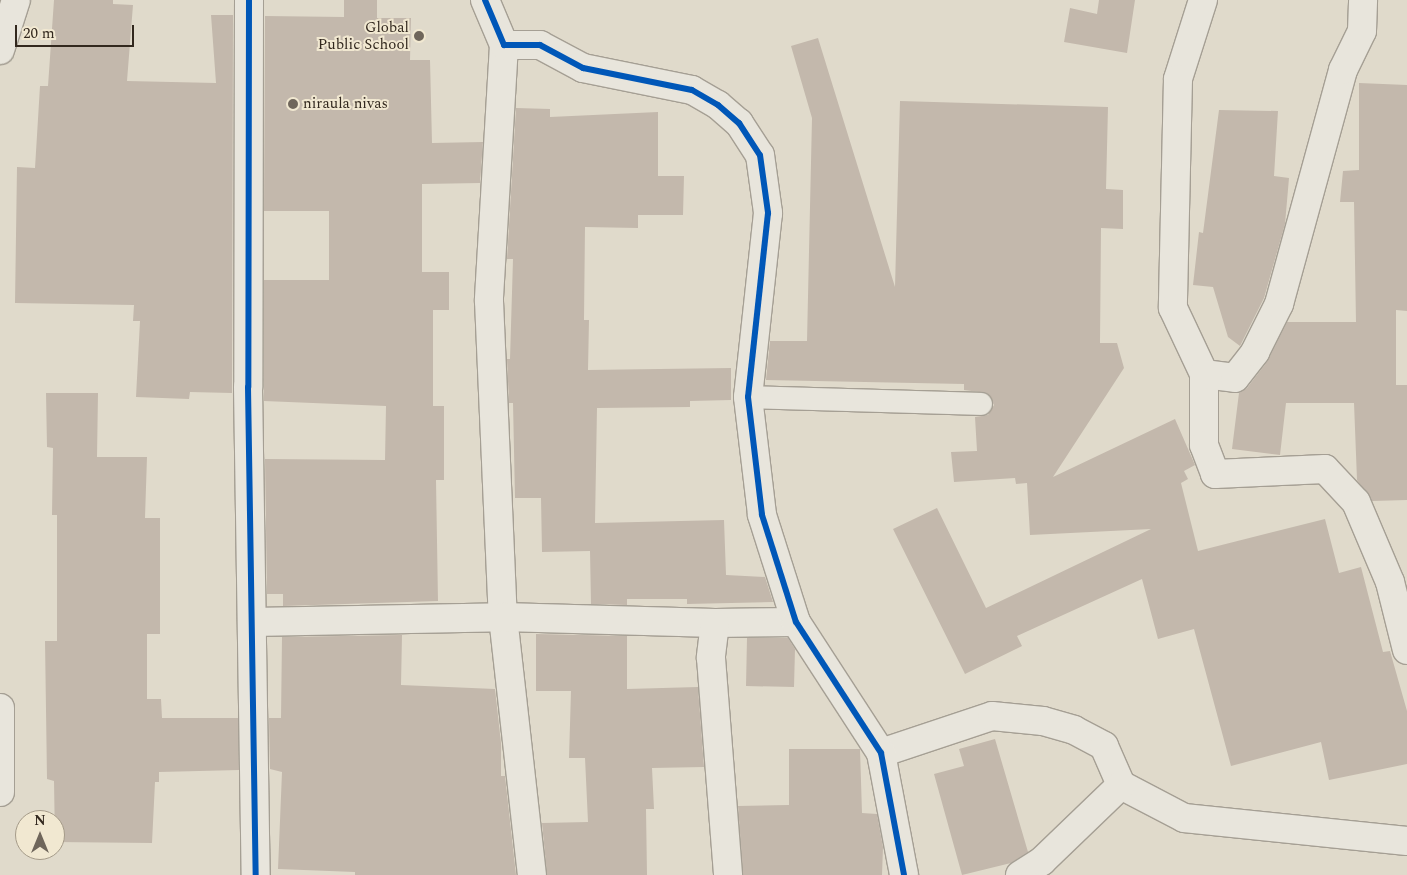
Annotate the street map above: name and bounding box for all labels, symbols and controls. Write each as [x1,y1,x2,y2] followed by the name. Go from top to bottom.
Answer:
[18,15,136,47] scale bar
[318,18,409,53] place label: Global Public School
[23,22,55,45] text: 20 m
[413,30,425,42] marker: Global Public School
[303,95,388,113] place label: niraula nivas
[287,98,299,110] marker: niraula nivas
[15,810,65,860] north arrow
[34,810,46,831] text: N

